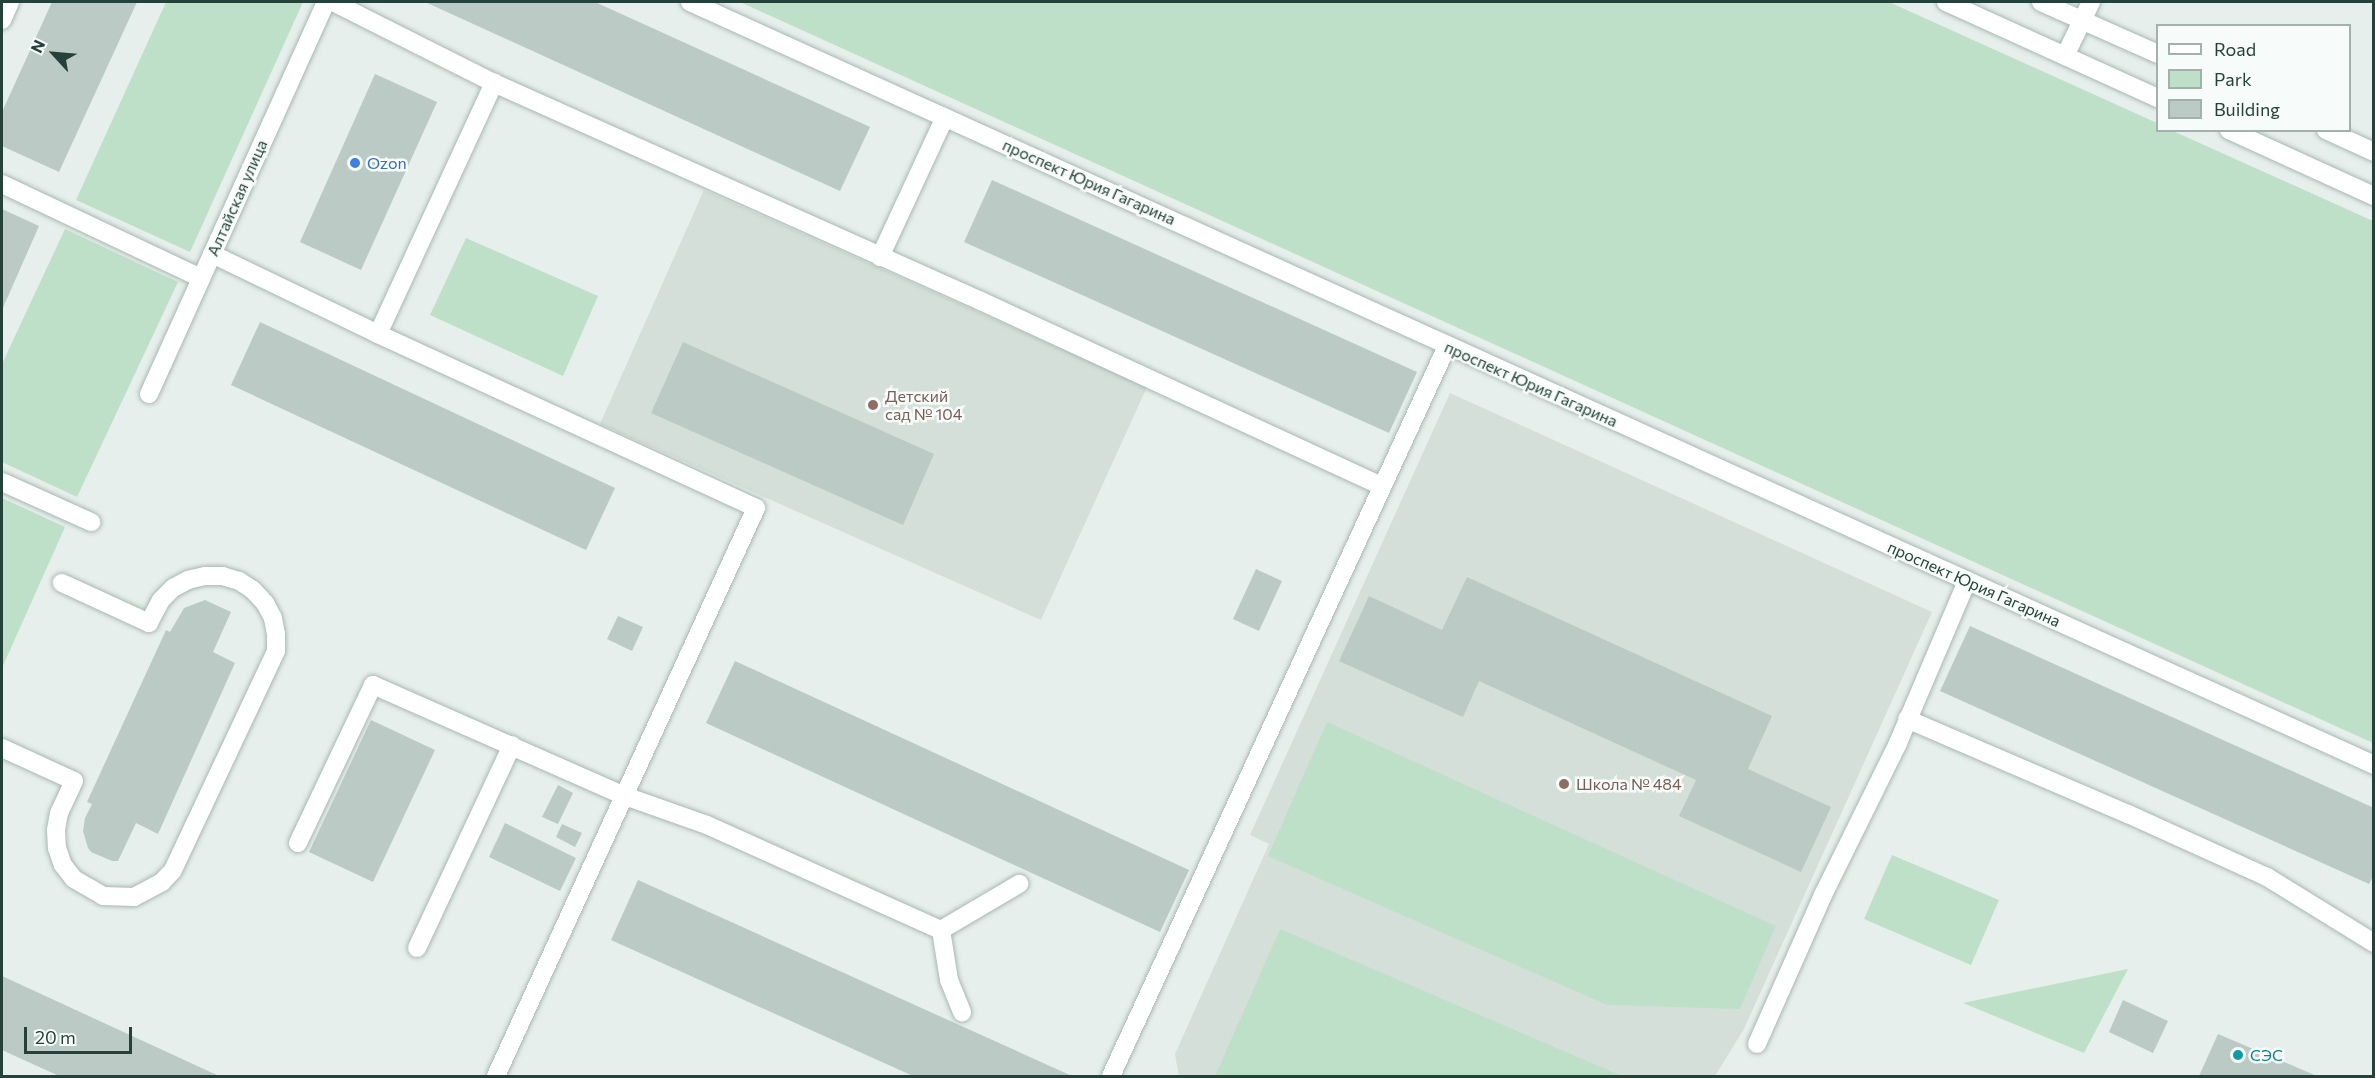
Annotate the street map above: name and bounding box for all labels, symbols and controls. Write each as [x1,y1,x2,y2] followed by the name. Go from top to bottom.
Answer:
[24,24,84,84] north arrow
[2156,24,2351,132] legend
[26,36,49,55] text: N
[2214,38,2256,60] text: Road
[2214,68,2252,90] text: Park
[2214,98,2280,120] text: Building
[1000,135,1178,229] street label: проспект Юрия Гагарина
[203,137,271,259] street label: Алтайская улица
[367,153,407,173] place label: Ozon
[348,156,362,170] marker: Ozon
[1442,337,1620,431] street label: проспект Юрия Гагарина
[885,386,962,424] place label: Детский сад № 104
[866,398,880,412] marker: Детский сад № 104
[1885,537,2063,631] street label: проспект Юрия Гагарина
[1576,774,1682,794] place label: Школа № 484
[1557,777,1571,791] marker: Школа № 484
[27,1015,135,1053] scale bar
[35,1026,76,1048] text: 20 m
[2250,1045,2283,1065] place label: СЭС
[2231,1048,2245,1062] marker: СЭС

